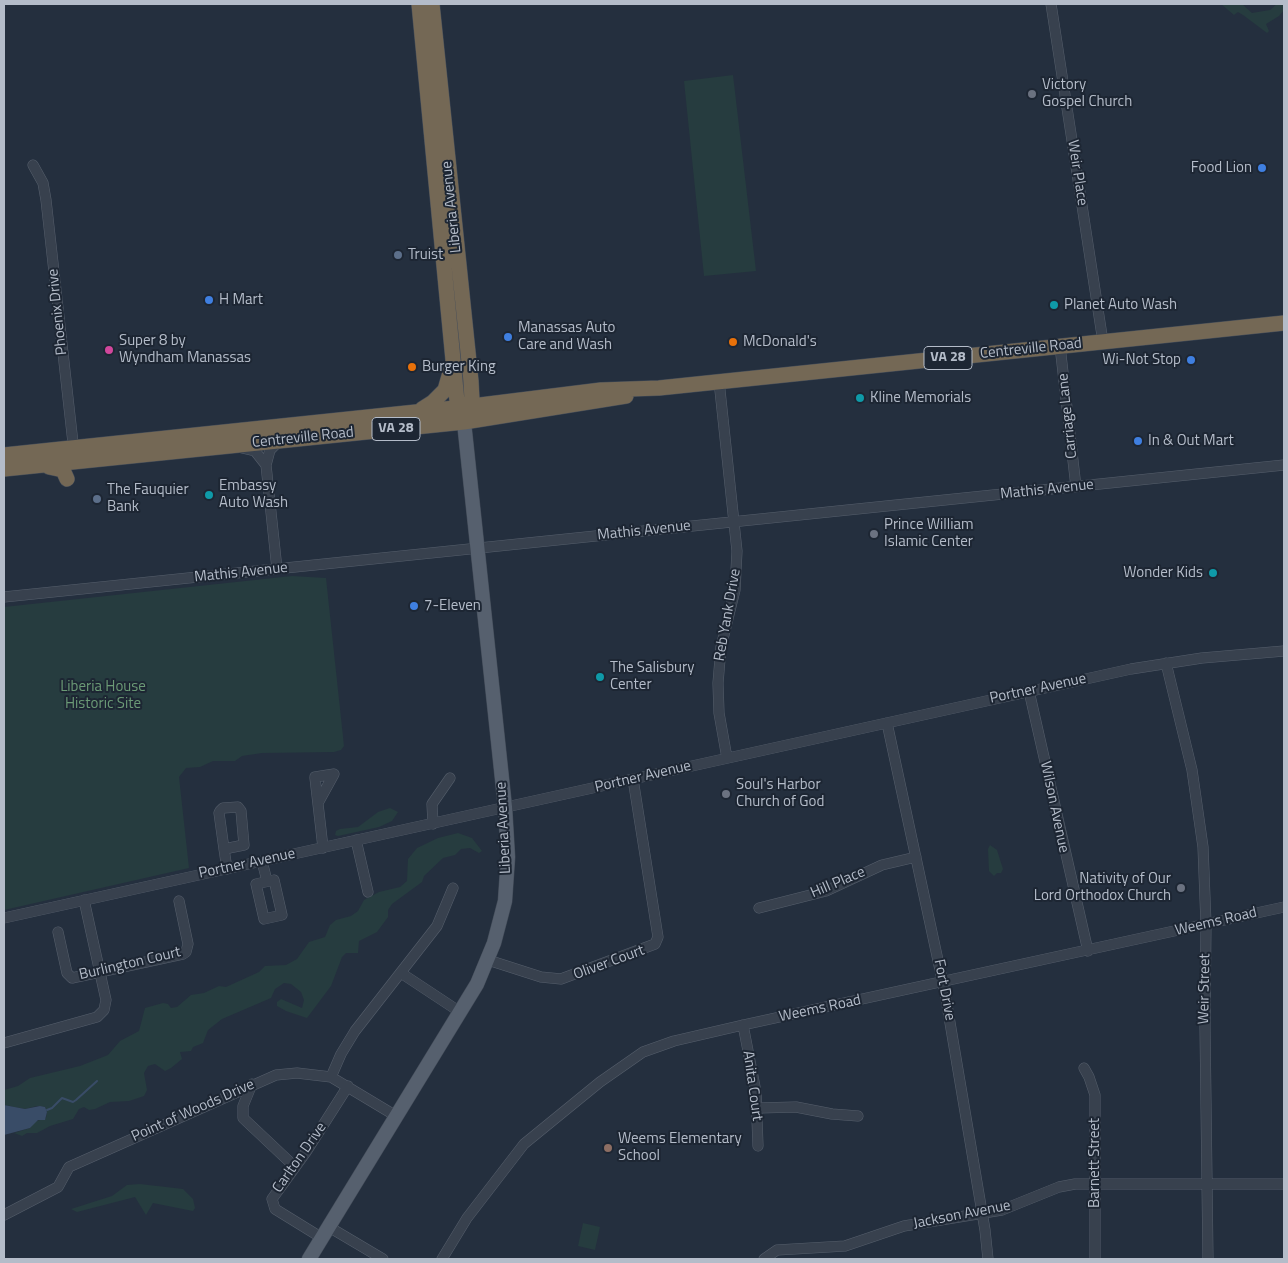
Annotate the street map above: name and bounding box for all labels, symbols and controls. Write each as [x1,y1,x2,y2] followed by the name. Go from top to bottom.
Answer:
[1042,76,1132,111] place label: Victory Gospel Church
[1026,88,1038,100] marker: Victory Gospel Church
[1063,139,1091,207] street label: Weir Place
[1191,159,1252,177] place label: Food Lion
[438,160,466,254] street label: Liberia Avenue
[1256,162,1268,174] marker: Food Lion
[408,246,443,264] place label: Truist
[392,249,404,261] marker: Truist
[45,268,71,356] street label: Phoenix Drive
[219,291,263,309] place label: H Mart
[203,294,215,306] marker: H Mart
[1064,296,1177,314] place label: Planet Auto Wash
[1048,299,1060,311] marker: Planet Auto Wash
[518,319,616,354] place label: Manassas Auto Care and Wash
[502,331,514,343] marker: Manassas Auto Care and Wash
[119,332,251,367] place label: Super 8 by Wyndham Manassas
[743,333,817,351] place label: McDonald's
[979,335,1083,363] street label: Centreville Road
[727,336,739,348] marker: McDonald's
[103,344,115,356] marker: Super 8 by Wyndham Manassas
[924,346,972,369] road number: VA 28
[1102,351,1181,369] place label: Wi-Not Stop
[1185,354,1197,366] marker: Wi-Not Stop
[422,358,496,376] place label: Burger King
[406,361,418,373] marker: Burger King
[1055,372,1081,460] street label: Carriage Lane
[870,389,971,407] place label: Kline Memorials
[854,392,866,404] marker: Kline Memorials
[372,418,420,440] road number: VA 28
[251,424,355,452] street label: Centreville Road
[1148,432,1234,450] place label: In & Out Mart
[1132,435,1144,447] marker: In & Out Mart
[999,476,1095,504] street label: Mathis Avenue
[219,477,288,512] place label: Embassy Auto Wash
[107,481,189,516] place label: The Fauquier Bank
[203,489,215,501] marker: Embassy Auto Wash
[91,493,103,505] marker: The Fauquier Bank
[884,516,974,551] place label: Prince William Islamic Center
[596,517,692,545] street label: Mathis Avenue
[868,528,880,540] marker: Prince William Islamic Center
[193,559,289,587] street label: Mathis Avenue
[1123,564,1203,582] place label: Wonder Kids
[711,567,745,663] street label: Reb Yank Drive
[1207,567,1219,579] marker: Wonder Kids
[424,597,481,615] place label: 7-Eleven
[408,600,420,612] marker: 7-Eleven
[610,659,694,694] place label: The Salisbury Center
[988,670,1088,708] street label: Portner Avenue
[594,671,606,683] marker: The Salisbury Center
[60,678,146,713] park label: Liberia House Historic Site
[593,757,693,797] street label: Portner Avenue
[1036,760,1072,854] street label: Wilson Avenue
[736,776,824,811] place label: Soul's Harbor Church of God
[493,782,515,874] street label: Liberia Avenue
[720,788,732,800] marker: Soul's Harbor Church of God
[197,845,297,883] street label: Portner Avenue
[808,863,868,903] street label: Hill Place
[1034,870,1171,905] place label: Nativity of Our Lord Orthodox Church
[1175,882,1187,894] marker: Nativity of Our Lord Orthodox Church
[1173,904,1259,940] street label: Weems Road
[571,942,647,984] street label: Oliver Court
[77,944,183,984] street label: Burlington Court
[1195,953,1215,1025] street label: Weir Street
[929,958,959,1022] street label: Fort Drive
[777,992,863,1026] street label: Weems Road
[738,1050,766,1122] street label: Anita Court
[129,1076,257,1146] street label: Point of Woods Drive
[1086,1118,1104,1208] street label: Barnett Street
[269,1119,331,1197] street label: Carlton Drive
[618,1130,742,1165] place label: Weems Elementary School
[602,1142,614,1154] marker: Weems Elementary School
[912,1197,1012,1233] street label: Jackson Avenue

